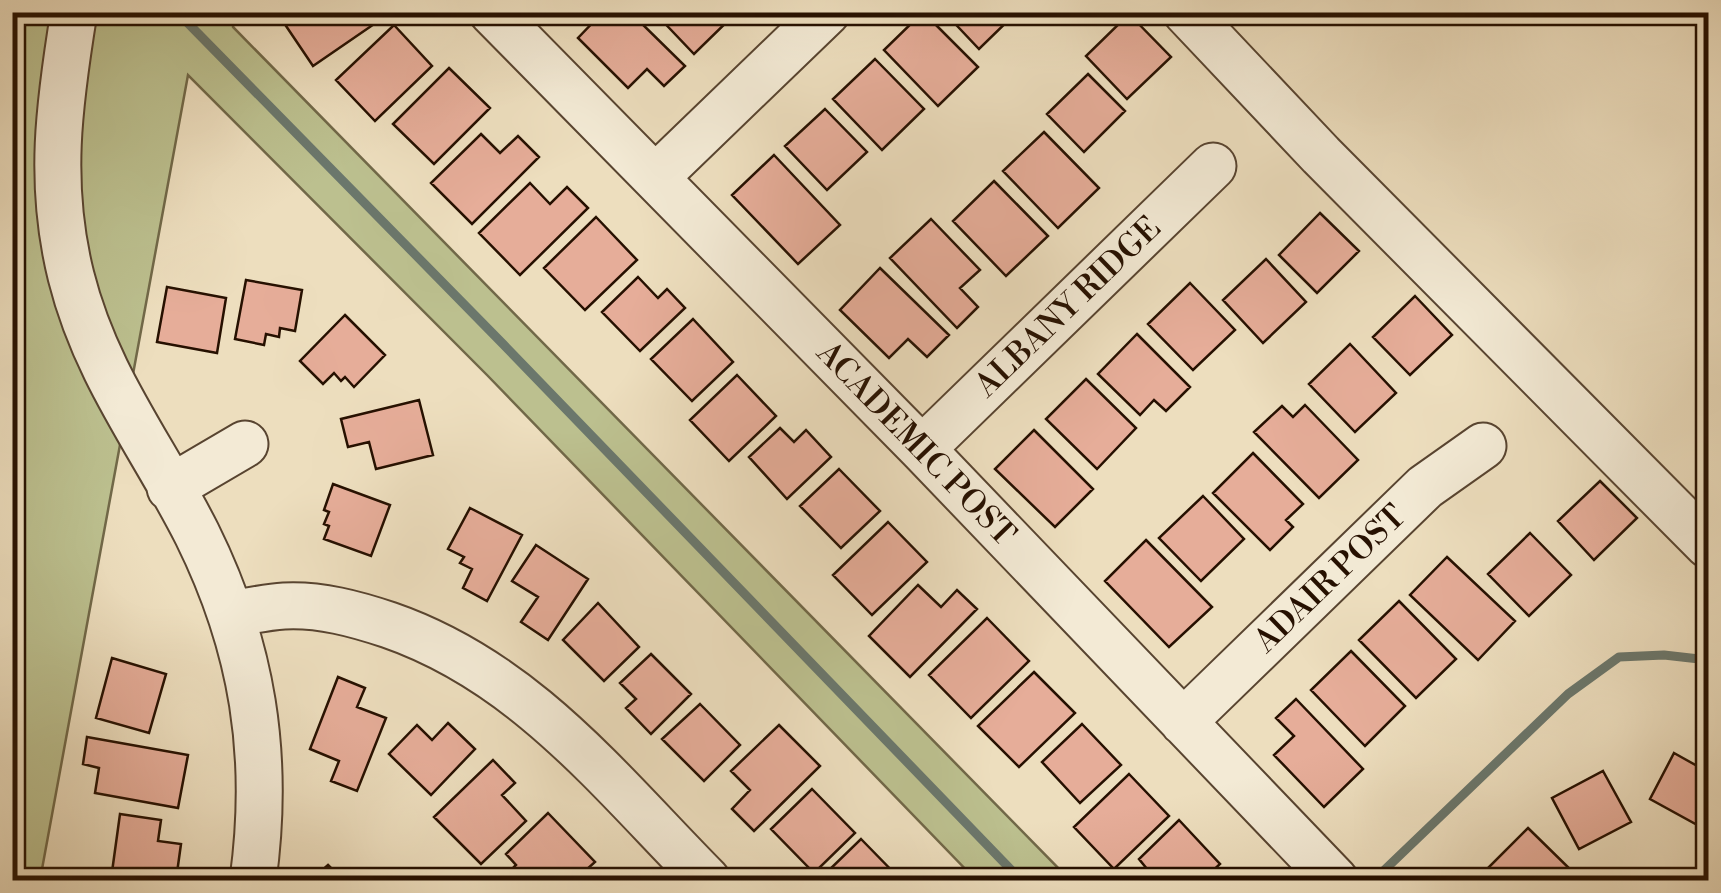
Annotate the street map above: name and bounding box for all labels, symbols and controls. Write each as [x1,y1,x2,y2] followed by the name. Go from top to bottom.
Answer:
[966,208,1169,406] street label: ALBANY RIDGE
[808,333,1024,554] street label: ACADEMIC POST
[1245,497,1414,662] street label: ADAIR POST

